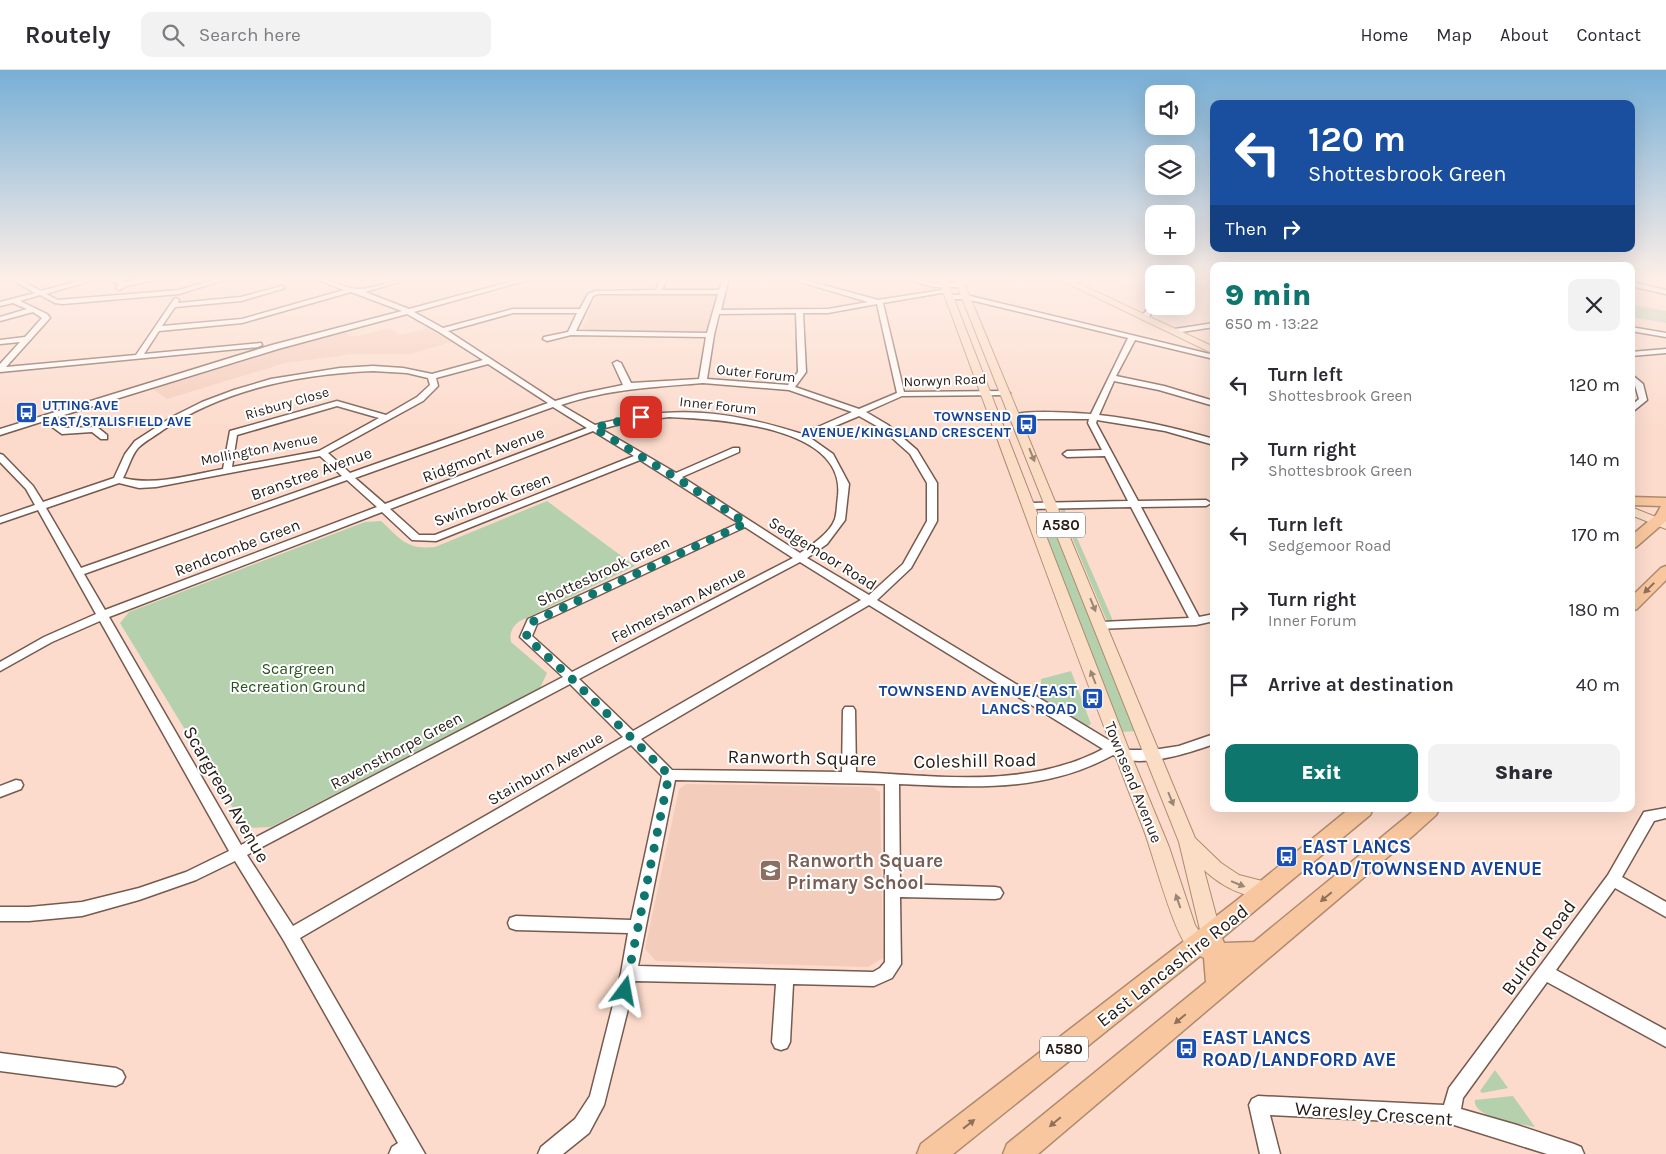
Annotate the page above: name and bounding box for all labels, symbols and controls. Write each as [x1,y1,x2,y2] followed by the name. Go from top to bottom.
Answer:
[141,12,491,57] search box
[25,21,111,49] text: Routely
[159,21,187,49] icon: search
[199,24,301,46] text: Search here
[1360,24,1408,46] text: Home
[1436,24,1472,46] text: Map
[1500,24,1549,46] text: About
[1577,24,1641,46] text: Contact
[1145,85,1195,315] map controls
[1145,85,1195,135] button: sound
[1308,119,1406,160] text: 120 m
[1225,120,1290,185] icon: left
[1145,145,1195,195] button: layers
[1308,161,1507,187] text: Shottesbrook Green
[1145,205,1195,255] button: +
[1277,215,1305,243] icon: right
[1225,218,1267,240] text: Then
[1145,265,1195,315] button: −
[1225,277,1311,313] text: 9 min
[1568,279,1620,331] button: close
[1225,314,1319,333] text: 650 m · 13:22
[715,361,796,386] street label: Outer Forum
[1268,364,1343,386] text: Turn left
[903,371,987,390] street label: Norwyn Road
[1225,371,1253,399] icon: left
[1569,374,1620,396] text: 120 m
[243,383,331,424] street label: Risbury Close
[1268,386,1412,405] text: Shottesbrook Green
[678,393,757,418] street label: Inner Forum
[620,396,662,438] pin
[42,397,192,430] place label: UTTING AVE EAST/STALISFIELD AVE
[14,401,38,425] bus stop icon: UTTING AVE EAST/STALISFIELD AVE
[627,403,655,431] icon: arrive
[801,408,1012,441] place label: TOWNSEND AVENUE/KINGSLAND CRESCENT
[1015,412,1039,436] bus stop icon: TOWNSEND AVENUE/KINGSLAND CRESCENT
[420,422,547,486] street label: Ridgmont Avenue
[199,430,319,469] street label: Mollington Avenue
[1268,439,1357,461] text: Turn right
[248,443,374,504] street label: Branstree Avenue
[1225,446,1253,474] icon: right
[1028,448,1036,463] one-way arrow
[1570,449,1620,471] text: 140 m
[1268,461,1412,480] text: Shottesbrook Green
[431,468,553,530] street label: Swinbrook Green
[1037,512,1085,538] road number: A580
[765,513,880,594] street label: Sedgemoor Road
[1268,514,1343,536] text: Turn left
[172,515,303,580] street label: Rendcombe Green
[1225,521,1253,549] icon: left
[1571,524,1620,546] text: 170 m
[534,532,673,611] street label: Shottesbrook Green
[1268,536,1392,555] text: Sedgemoor Road
[608,562,748,646] street label: Felmersham Avenue
[1643,582,1655,594] one-way arrow
[1268,589,1357,611] text: Turn right
[1225,596,1253,624] icon: right
[1089,598,1097,613] one-way arrow
[1568,599,1620,621] text: 180 m
[1268,611,1357,630] text: Inner Forum
[230,659,366,696] park label: Scargreen Recreation Ground
[1089,669,1096,684] one-way arrow
[1225,671,1253,699] icon: arrive
[1268,674,1454,696] text: Arrive at destination
[1576,674,1620,696] text: 40 m
[879,681,1077,718] place label: TOWNSEND AVENUE/EAST LANCS ROAD
[1081,687,1105,711] bus stop icon: TOWNSEND AVENUE/EAST LANCS ROAD
[327,708,465,793] street label: Ravensthorpe Green
[1101,719,1166,846] street label: Townsend Avenue
[178,722,274,867] street label: Scargreen Avenue
[484,728,606,809] street label: Stainburn Avenue
[1225,744,1418,802] button: Exit
[1428,744,1620,802] button: Share
[727,746,877,770] street label: Ranworth Square
[913,749,1037,773] street label: Coleshill Road
[1167,791,1175,806] one-way arrow
[1302,836,1542,880] place label: EAST LANCS ROAD/TOWNSEND AVENUE
[1274,845,1298,869] bus stop icon: EAST LANCS ROAD/TOWNSEND AVENUE
[787,850,943,894] place label: Ranworth Square Primary School
[759,859,783,883] school or university icon: Ranworth Square Primary School
[1231,880,1245,888] one-way arrow
[1319,892,1332,903] one-way arrow
[1173,893,1181,908] one-way arrow
[1497,896,1581,999] street label: Bulford Road
[1093,900,1253,1032] street label: East Lancashire Road
[598,964,650,1016] position arrow
[1174,1013,1187,1024] one-way arrow
[1202,1027,1396,1071] place label: EAST LANCS ROAD/LANDFORD AVE
[1040,1036,1088,1062] road number: A580
[1174,1036,1198,1060] bus stop icon: EAST LANCS ROAD/LANDFORD AVE
[1294,1098,1454,1130] street label: Waresley Crescent
[1049,1117,1062,1128] one-way arrow
[962,1119,975,1130] one-way arrow

